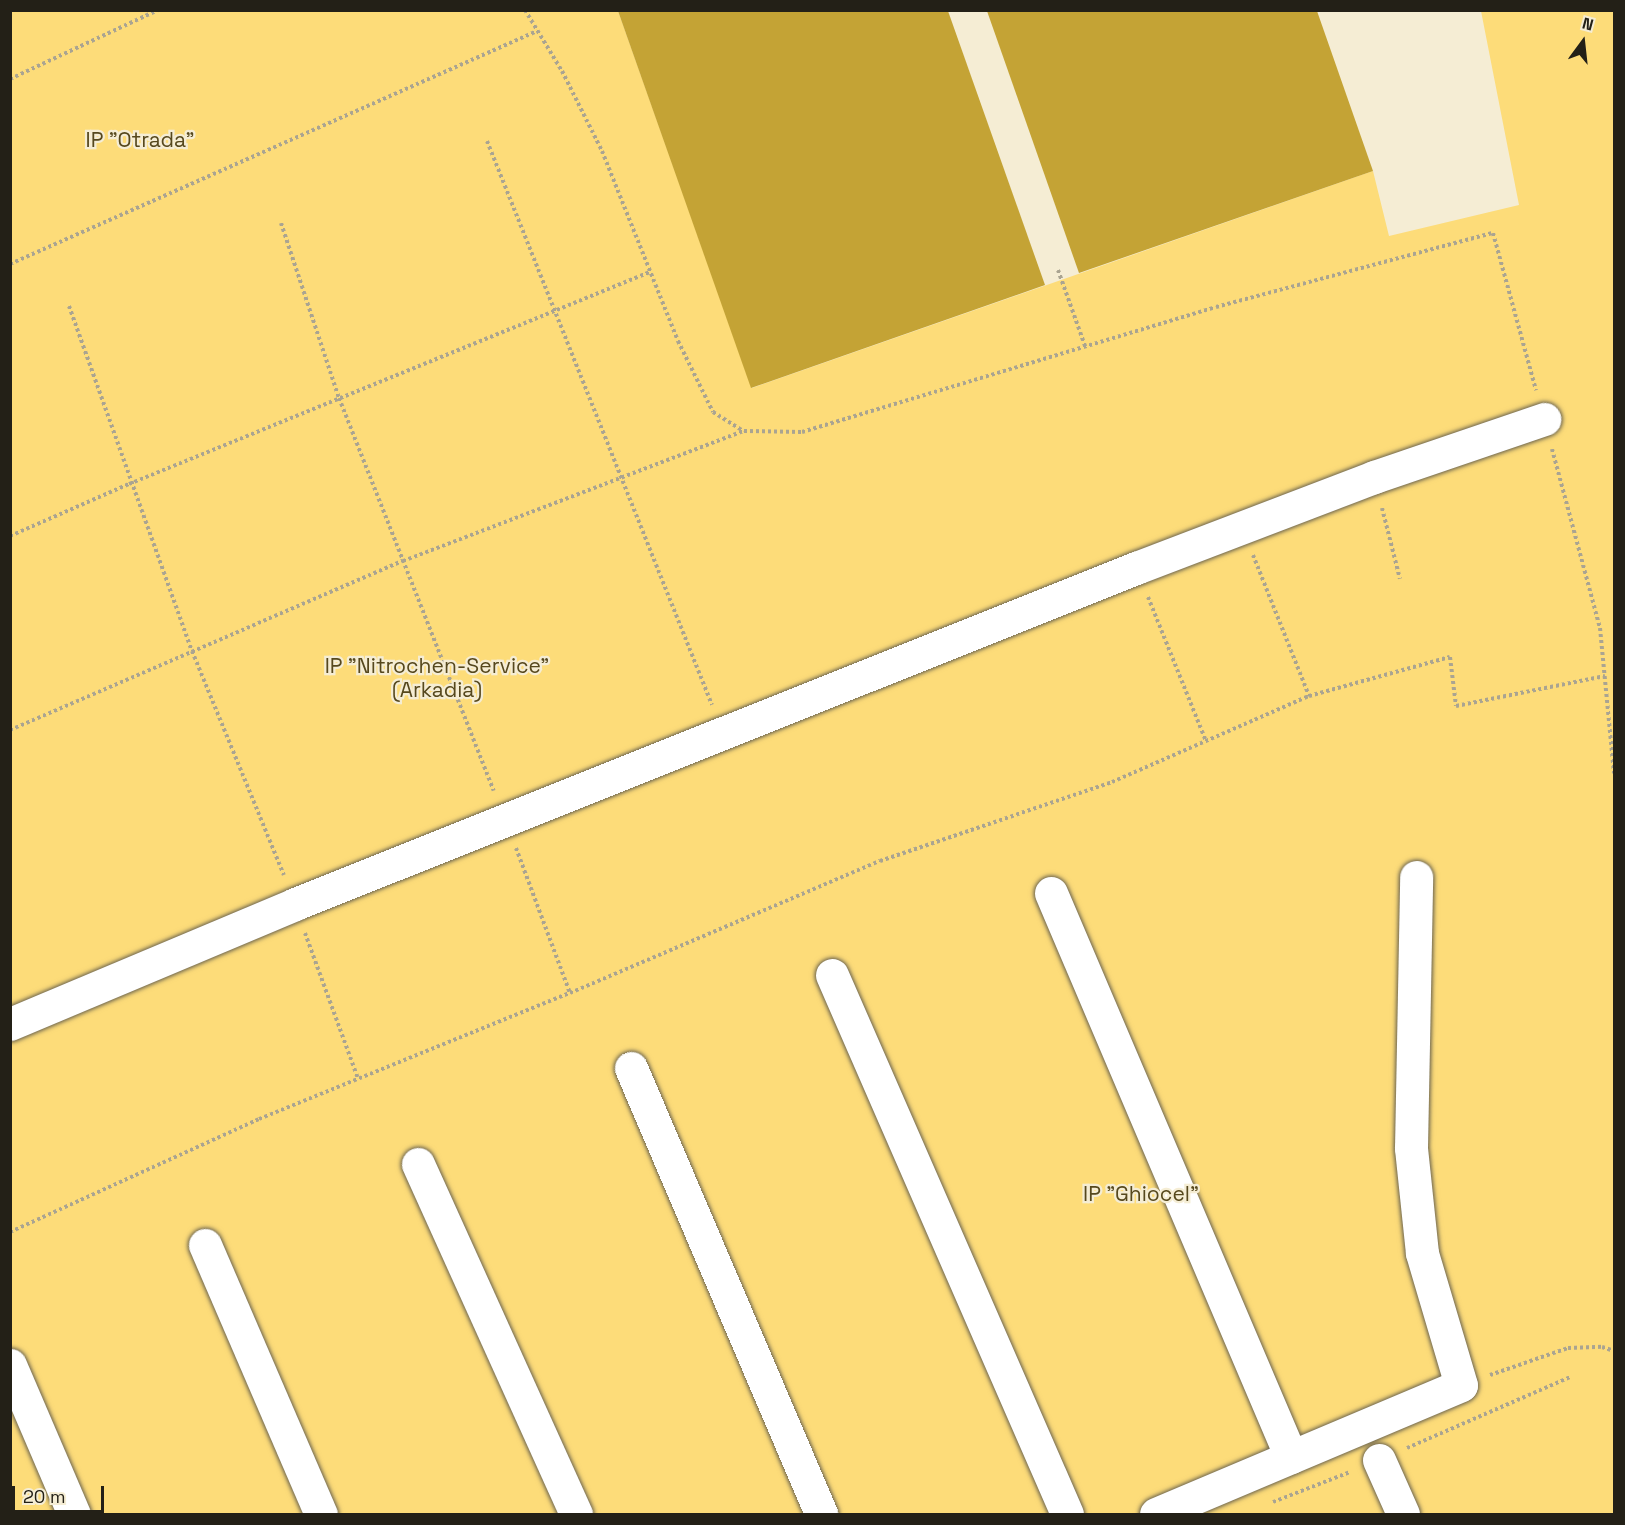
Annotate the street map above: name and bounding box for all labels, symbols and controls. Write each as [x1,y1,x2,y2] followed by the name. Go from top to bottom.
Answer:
[1553,12,1613,72] north arrow
[1580,13,1596,36] text: N
[86,127,194,153] park label: IP "Otrada"
[325,653,549,703] park label: IP "Nitrochen-Service" (Arkadia)
[1083,1181,1199,1207] park label: IP "Ghiocel"
[15,1474,106,1512] scale bar
[23,1485,66,1508] text: 20 m

